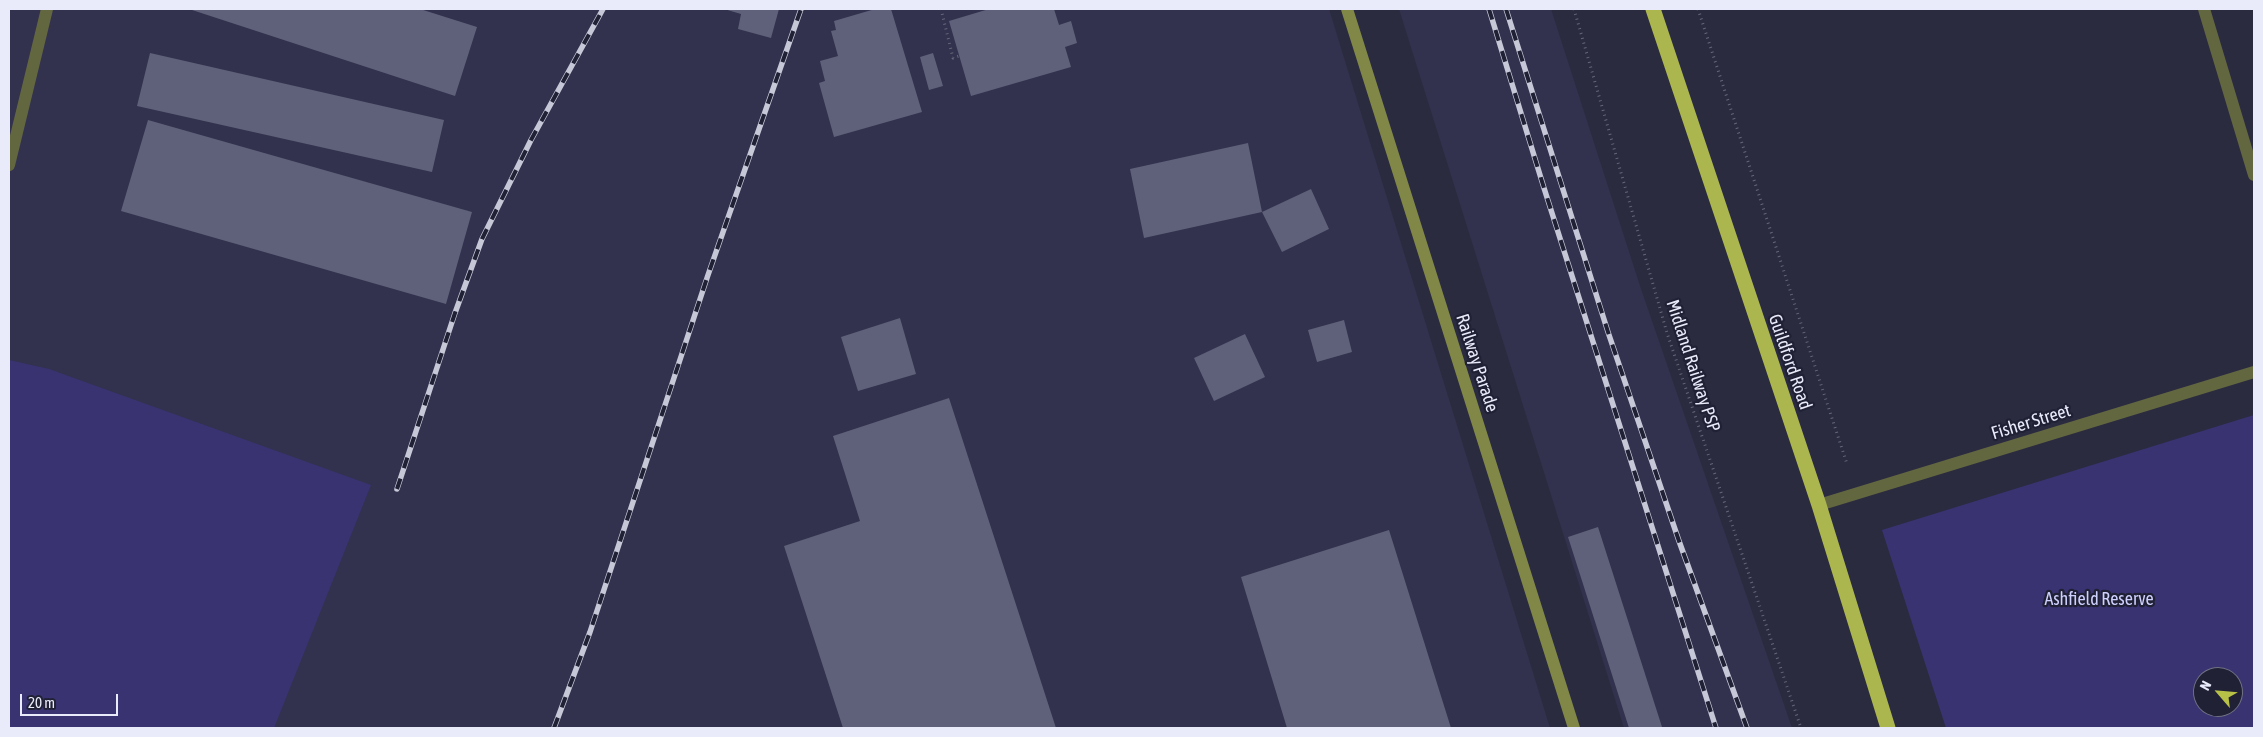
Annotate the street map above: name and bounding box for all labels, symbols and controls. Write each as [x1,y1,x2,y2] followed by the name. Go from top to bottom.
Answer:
[1661,297,1725,435] street label: Midland Railway PSP
[1451,311,1503,415] street label: Railway Parade
[1764,311,1816,413] street label: Guildford Road
[1989,400,2073,444] street label: Fisher Street
[2044,588,2154,610] park label: Ashfield Reserve
[2193,667,2243,717] north arrow
[2197,678,2215,693] text: N
[22,684,120,716] scale bar
[28,694,55,711] text: 20 m

